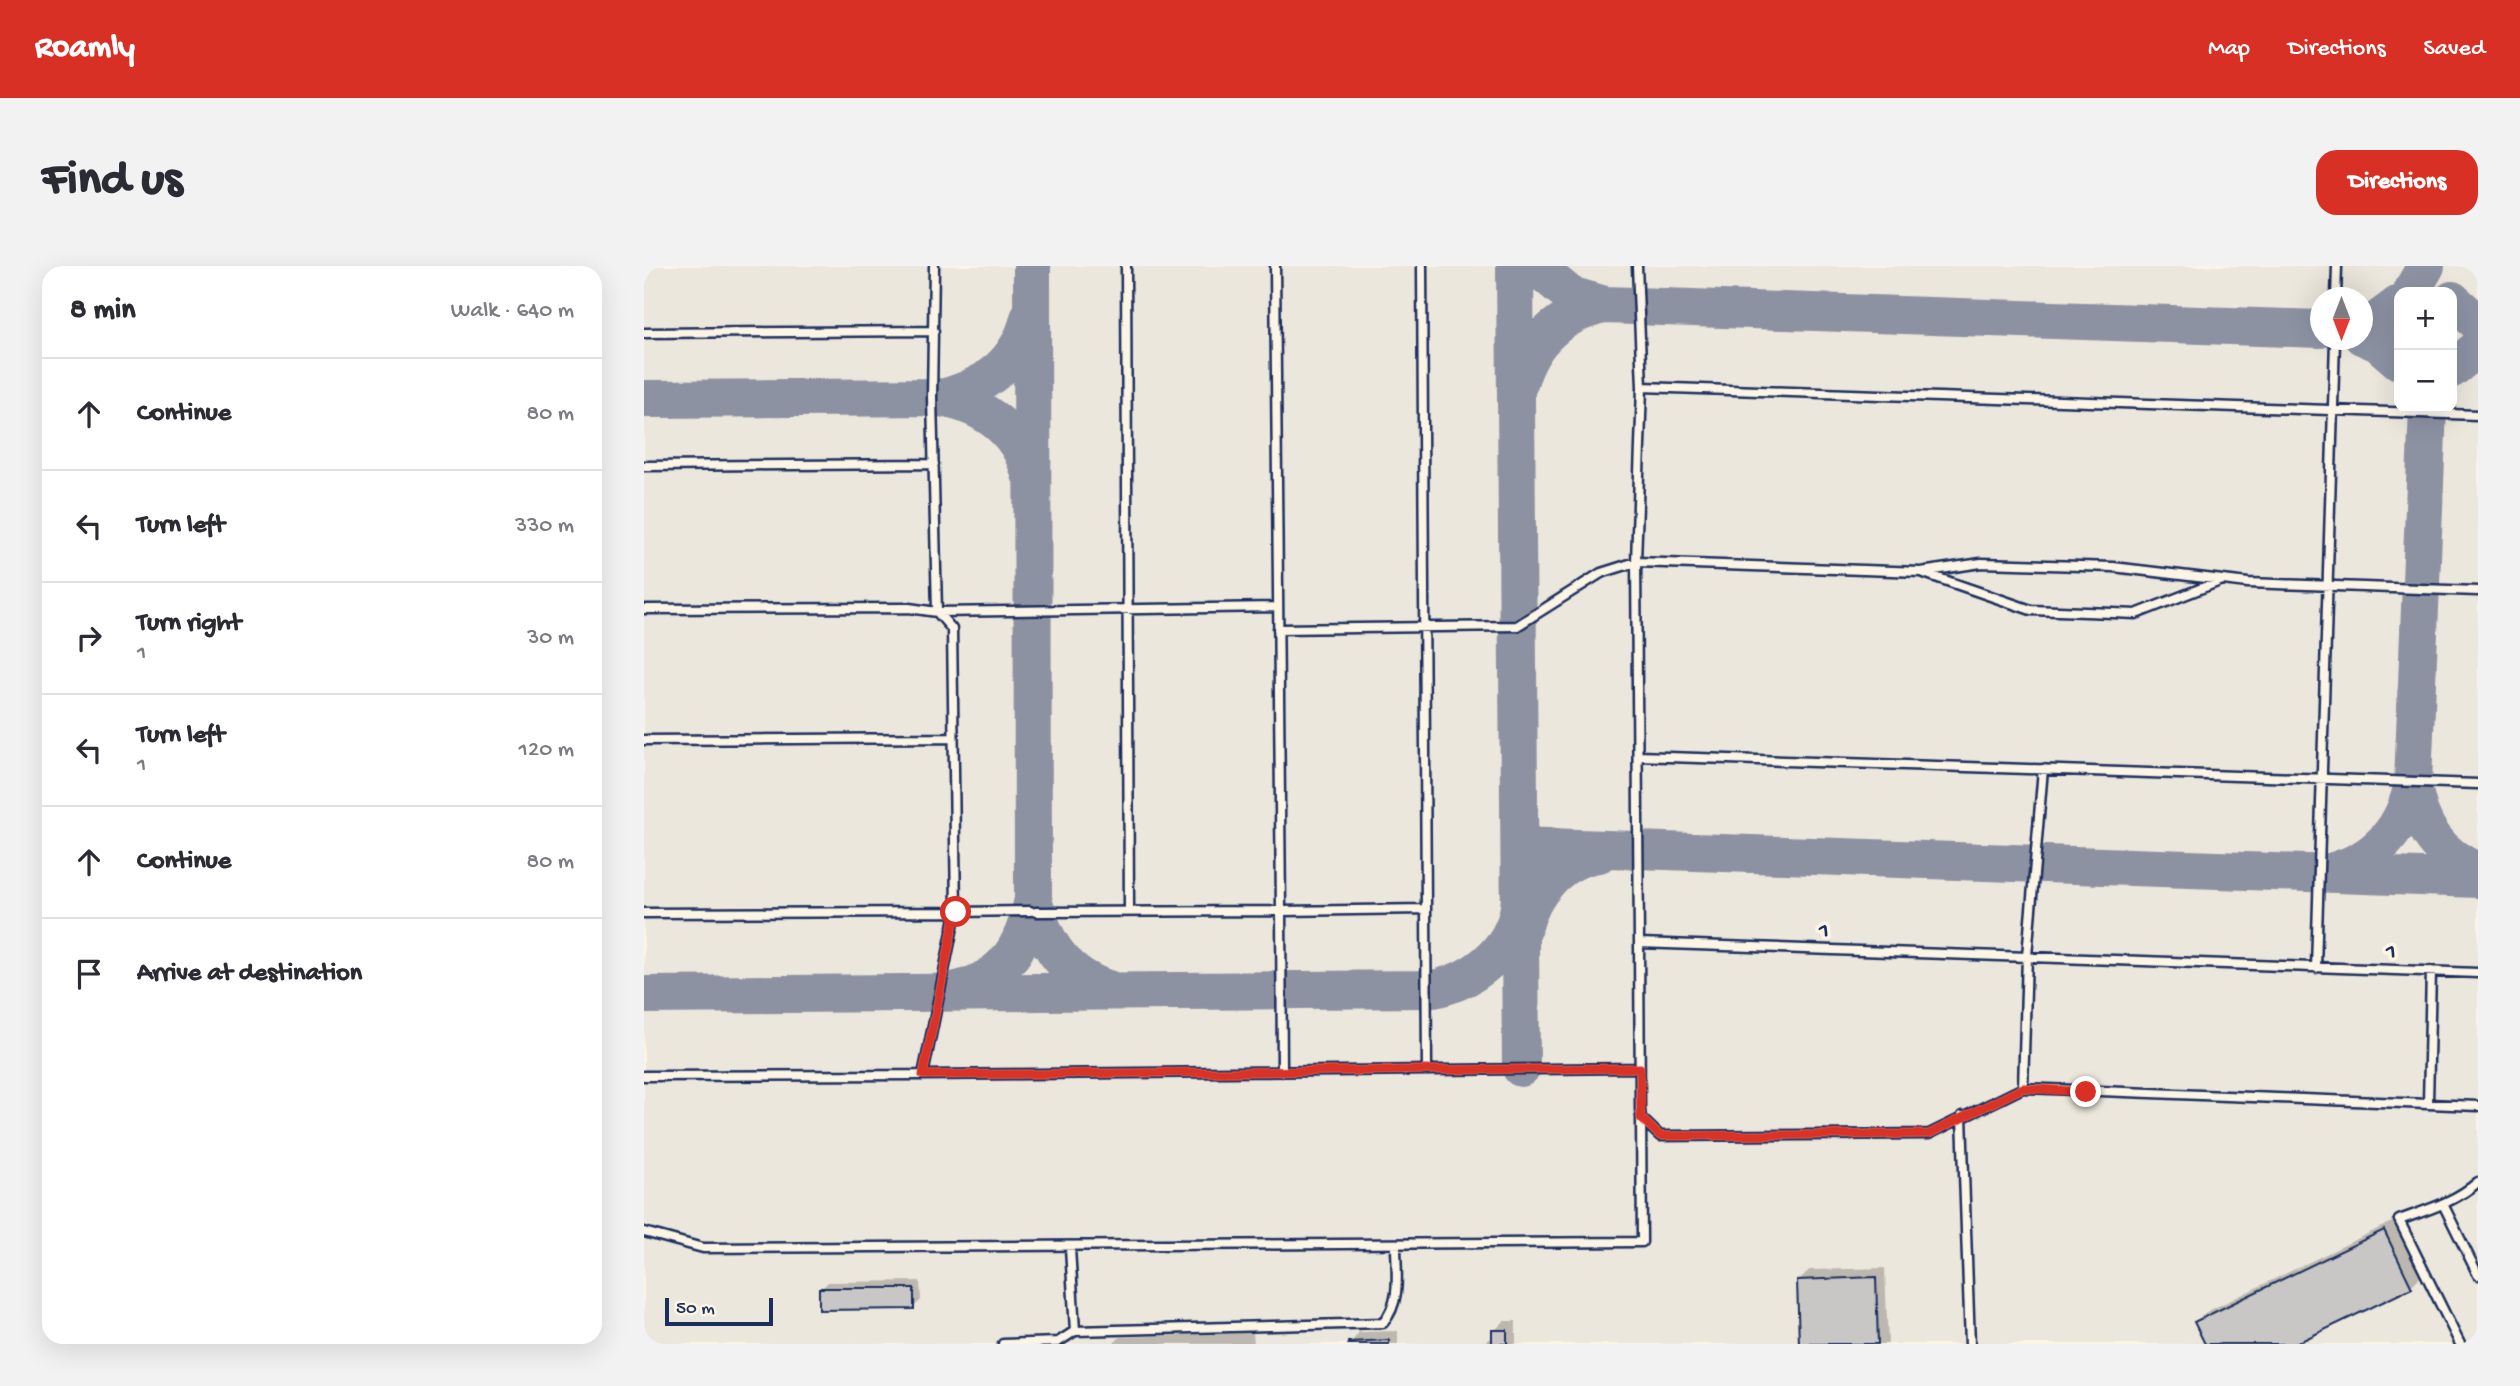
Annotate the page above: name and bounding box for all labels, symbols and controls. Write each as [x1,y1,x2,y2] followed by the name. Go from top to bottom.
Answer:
[35,30,135,68] text: Roamly
[2208,35,2250,64] text: Map
[2288,35,2386,64] text: Directions
[2424,35,2485,64] text: Saved
[2316,150,2478,215] button: Directions
[42,153,182,211] text: Find us
[2310,287,2373,350] north arrow
[2394,287,2457,413] map controls
[2394,287,2457,350] button: +
[70,294,136,329] text: 8 min
[451,298,574,325] text: Walk · 640 m
[2394,350,2457,413] button: −
[70,395,108,433] icon: ahead
[137,399,231,430] text: Continue
[527,401,574,428] text: 80 m
[70,507,108,545] icon: left
[137,511,225,542] text: Turn left
[515,513,574,540] text: 330 m
[137,609,241,640] text: Turn right
[70,619,108,657] icon: right
[527,625,574,652] text: 30 m
[137,640,146,667] text: 1
[137,721,225,752] text: Turn left
[70,731,108,769] icon: left
[519,737,574,764] text: 120 m
[137,752,146,779] text: 1
[70,843,108,881] icon: ahead
[137,847,231,878] text: Continue
[527,849,574,876] text: 80 m
[940,896,971,927] route start
[1817,917,1830,948] street label: 1
[2384,938,2397,969] street label: 1
[70,955,108,993] icon: arrive
[137,959,362,990] text: Arrive at destination
[2070,1076,2101,1107] route end
[665,1295,774,1327] scale bar
[676,1298,715,1321] text: 50 m

